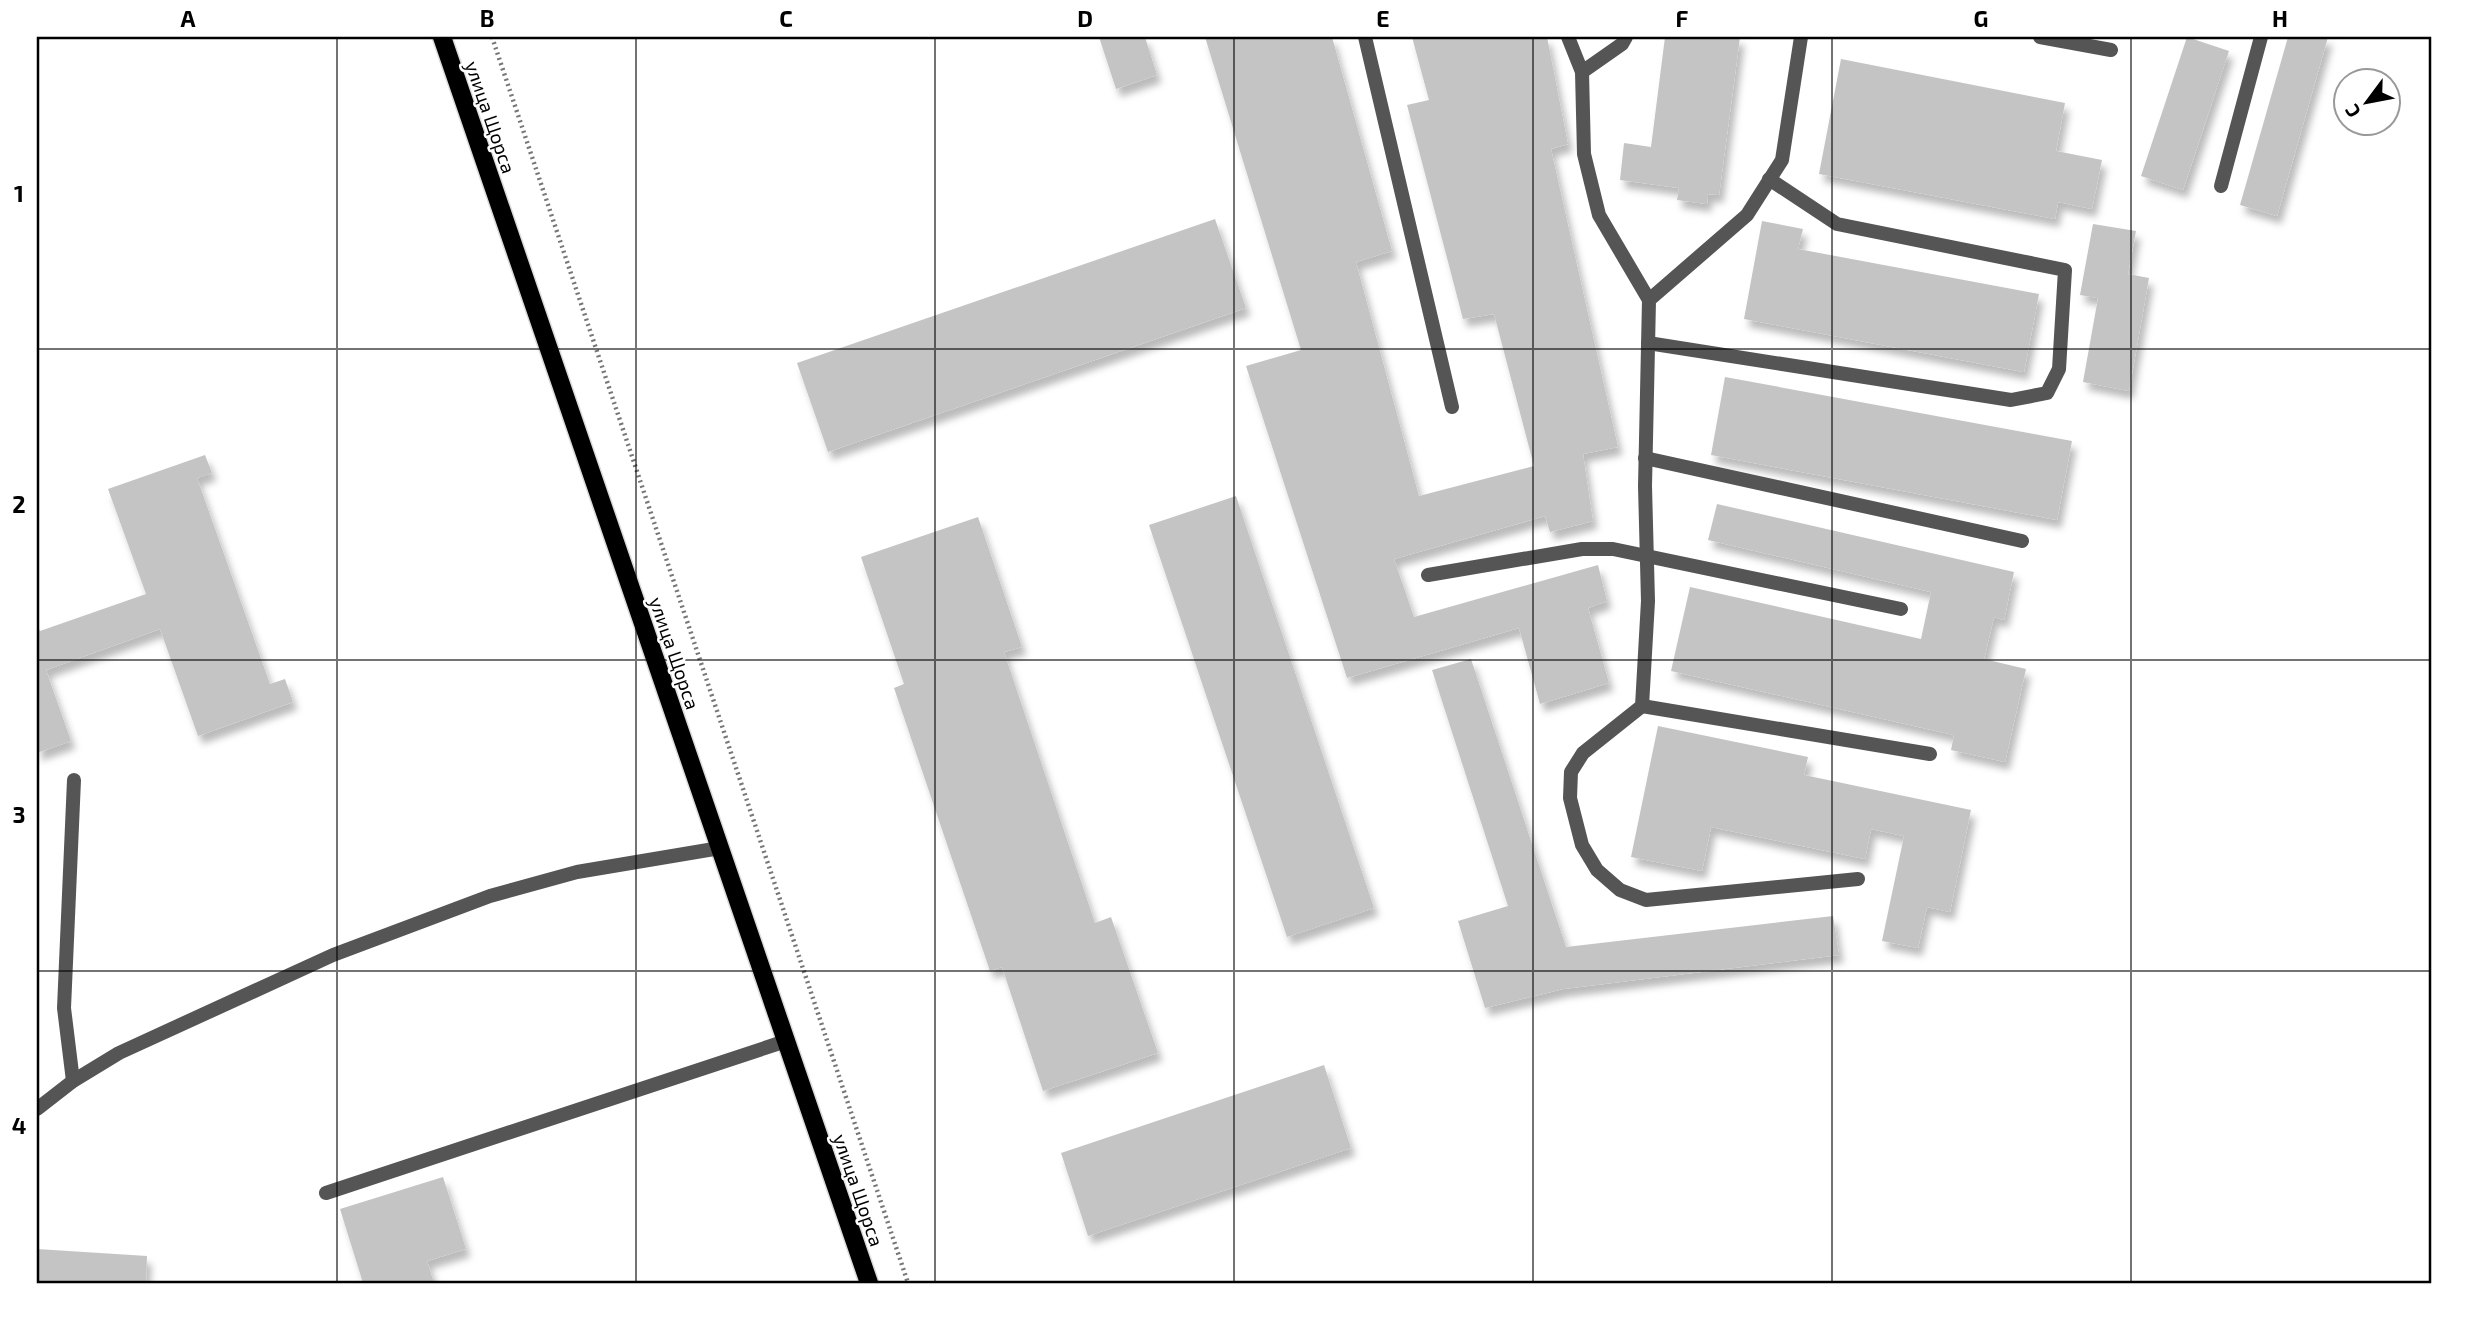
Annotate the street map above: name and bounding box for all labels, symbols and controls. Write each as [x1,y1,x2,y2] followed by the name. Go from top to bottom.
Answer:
[180,4,196,32] text: A
[480,4,494,32] text: B
[779,4,793,32] text: C
[1077,4,1093,32] text: D
[1376,4,1390,32] text: E
[1676,4,1689,32] text: F
[1974,4,1988,32] text: G
[2272,4,2288,32] text: H
[460,58,521,176] street label: улица Щорса
[2332,66,2402,136] north arrow
[2339,100,2365,122] text: С
[14,179,24,207] text: 1
[12,490,26,518] text: 2
[644,594,705,712] street label: улица Щорса
[12,800,26,828] text: 3
[12,1111,26,1139] text: 4
[828,1131,889,1249] street label: улица Щорса

